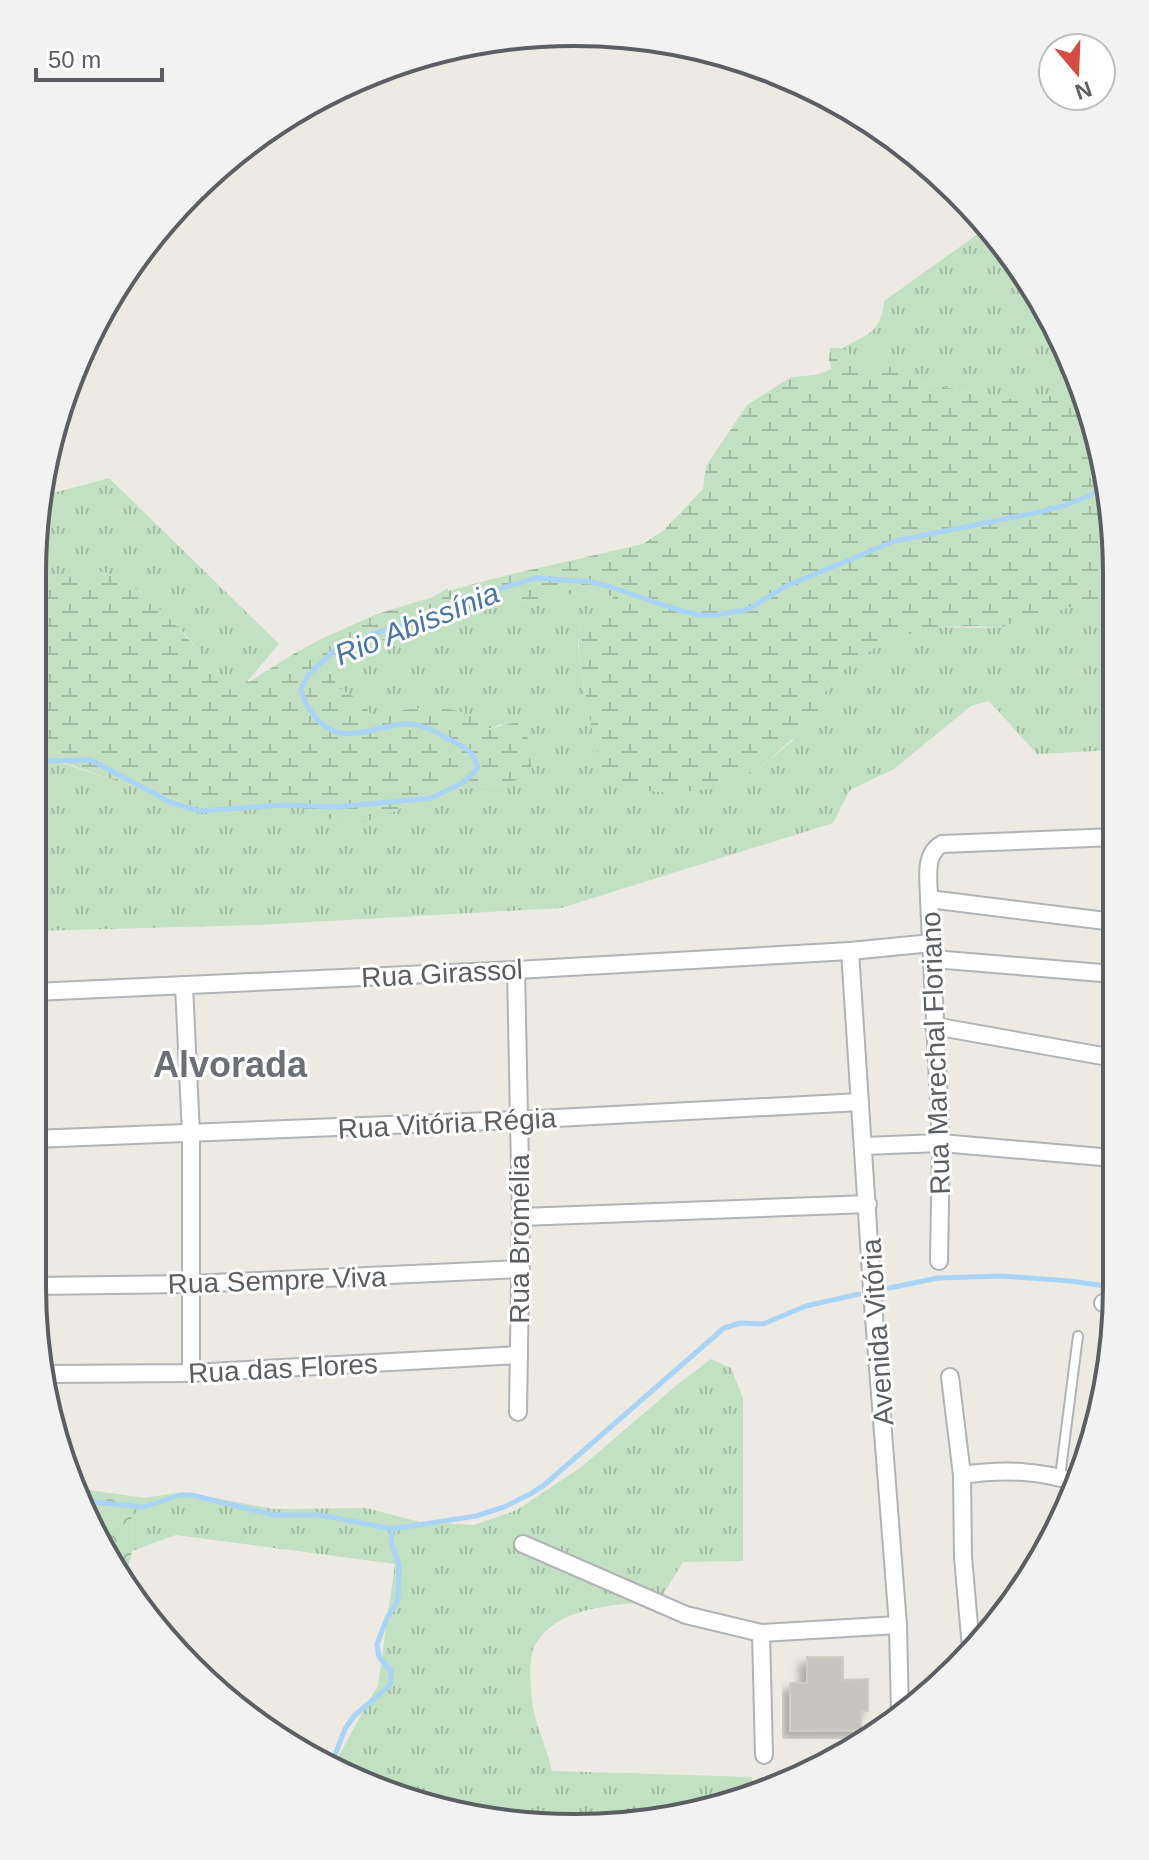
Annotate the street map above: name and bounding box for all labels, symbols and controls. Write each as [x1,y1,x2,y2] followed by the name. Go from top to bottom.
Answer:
[36,32,162,82] scale bar
[1037,32,1117,112] north arrow
[48,46,101,73] text: 50 m
[1072,76,1095,105] text: N
[330,576,504,671] water label: Rio Abissínia
[915,911,956,1195] street label: Rua Marechal Floriano
[360,954,524,993] street label: Rua Girassol
[153,1044,308,1085] district label: Alvorada
[337,1102,558,1145] street label: Rua Vitória Régia
[504,1154,535,1324] street label: Rua Bromélia
[855,1237,899,1426] street label: Avenida Vitória
[167,1261,387,1300] street label: Rua Sempre Viva
[187,1348,379,1389] street label: Rua das Flores

